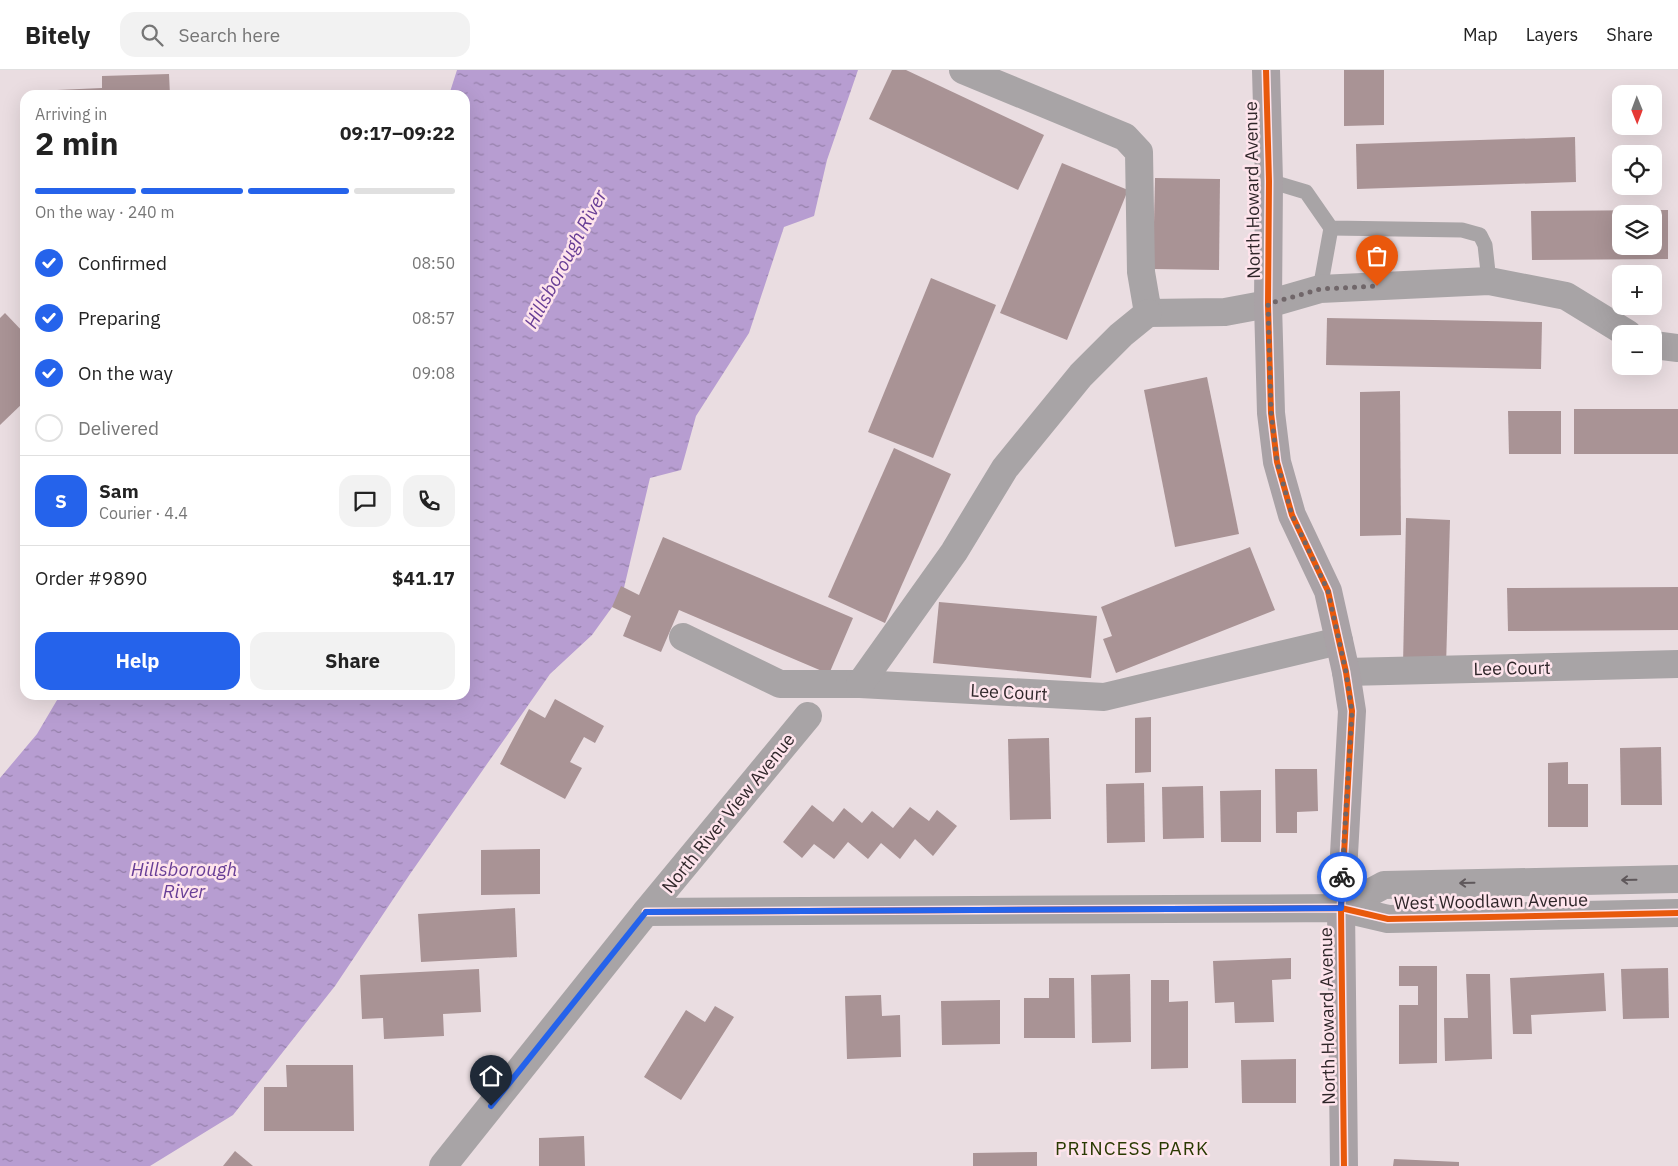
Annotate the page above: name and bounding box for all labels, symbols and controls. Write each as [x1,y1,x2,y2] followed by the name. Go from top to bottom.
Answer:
[120,12,470,57] search box
[25,19,90,51] text: Bitely
[138,21,166,49] icon: search
[178,23,280,47] text: Search here
[1463,23,1498,46] text: Map
[1526,23,1578,46] text: Layers
[1606,23,1653,46] text: Share
[1612,85,1662,135] north arrow
[1612,85,1662,375] map controls
[1239,101,1265,279] street label: North Howard Avenue
[35,104,107,124] text: Arriving in
[340,121,455,145] text: 09:17–09:22
[35,122,119,164] text: 2 min
[1612,145,1662,195] button: locate
[518,185,612,332] water label: Hillsborough River
[35,202,174,222] text: On the way · 240 m
[1612,205,1662,255] button: layers
[1356,235,1398,286] pin
[1363,242,1391,270] icon: bag
[35,249,63,277] icon: check
[78,251,167,275] text: Confirmed
[412,253,455,273] text: 08:50
[1612,265,1662,315] button: +
[35,304,63,332] icon: check
[78,306,160,330] text: Preparing
[412,308,455,328] text: 08:57
[1612,325,1662,375] button: −
[35,359,63,387] icon: check
[78,361,173,385] text: On the way
[412,363,455,383] text: 09:08
[78,416,159,440] text: Delivered
[339,475,391,527] button: chat
[403,475,455,527] button: phone
[99,479,139,503] text: Sam
[55,489,67,513] text: S
[99,503,188,523] text: Courier · 4.4
[35,566,147,590] text: Order #9890
[392,566,455,590] text: $41.17
[35,632,240,690] button: Help
[250,632,455,690] button: Share
[1473,656,1551,680] street label: Lee Court
[970,678,1048,706] street label: Lee Court
[656,728,800,898] street label: North River View Avenue
[1317,852,1367,902] courier
[131,857,237,903] water label: Hillsborough River
[1328,863,1356,891] icon: bike
[1622,875,1638,884] one-way arrow
[1459,878,1476,888] one-way arrow
[1394,888,1588,914] street label: West Woodlawn Avenue
[1314,927,1340,1105] street label: North Howard Avenue
[470,1055,512,1106] pin
[477,1062,505,1090] icon: home
[1055,1136,1209,1160] district label: PRINCESS PARK

